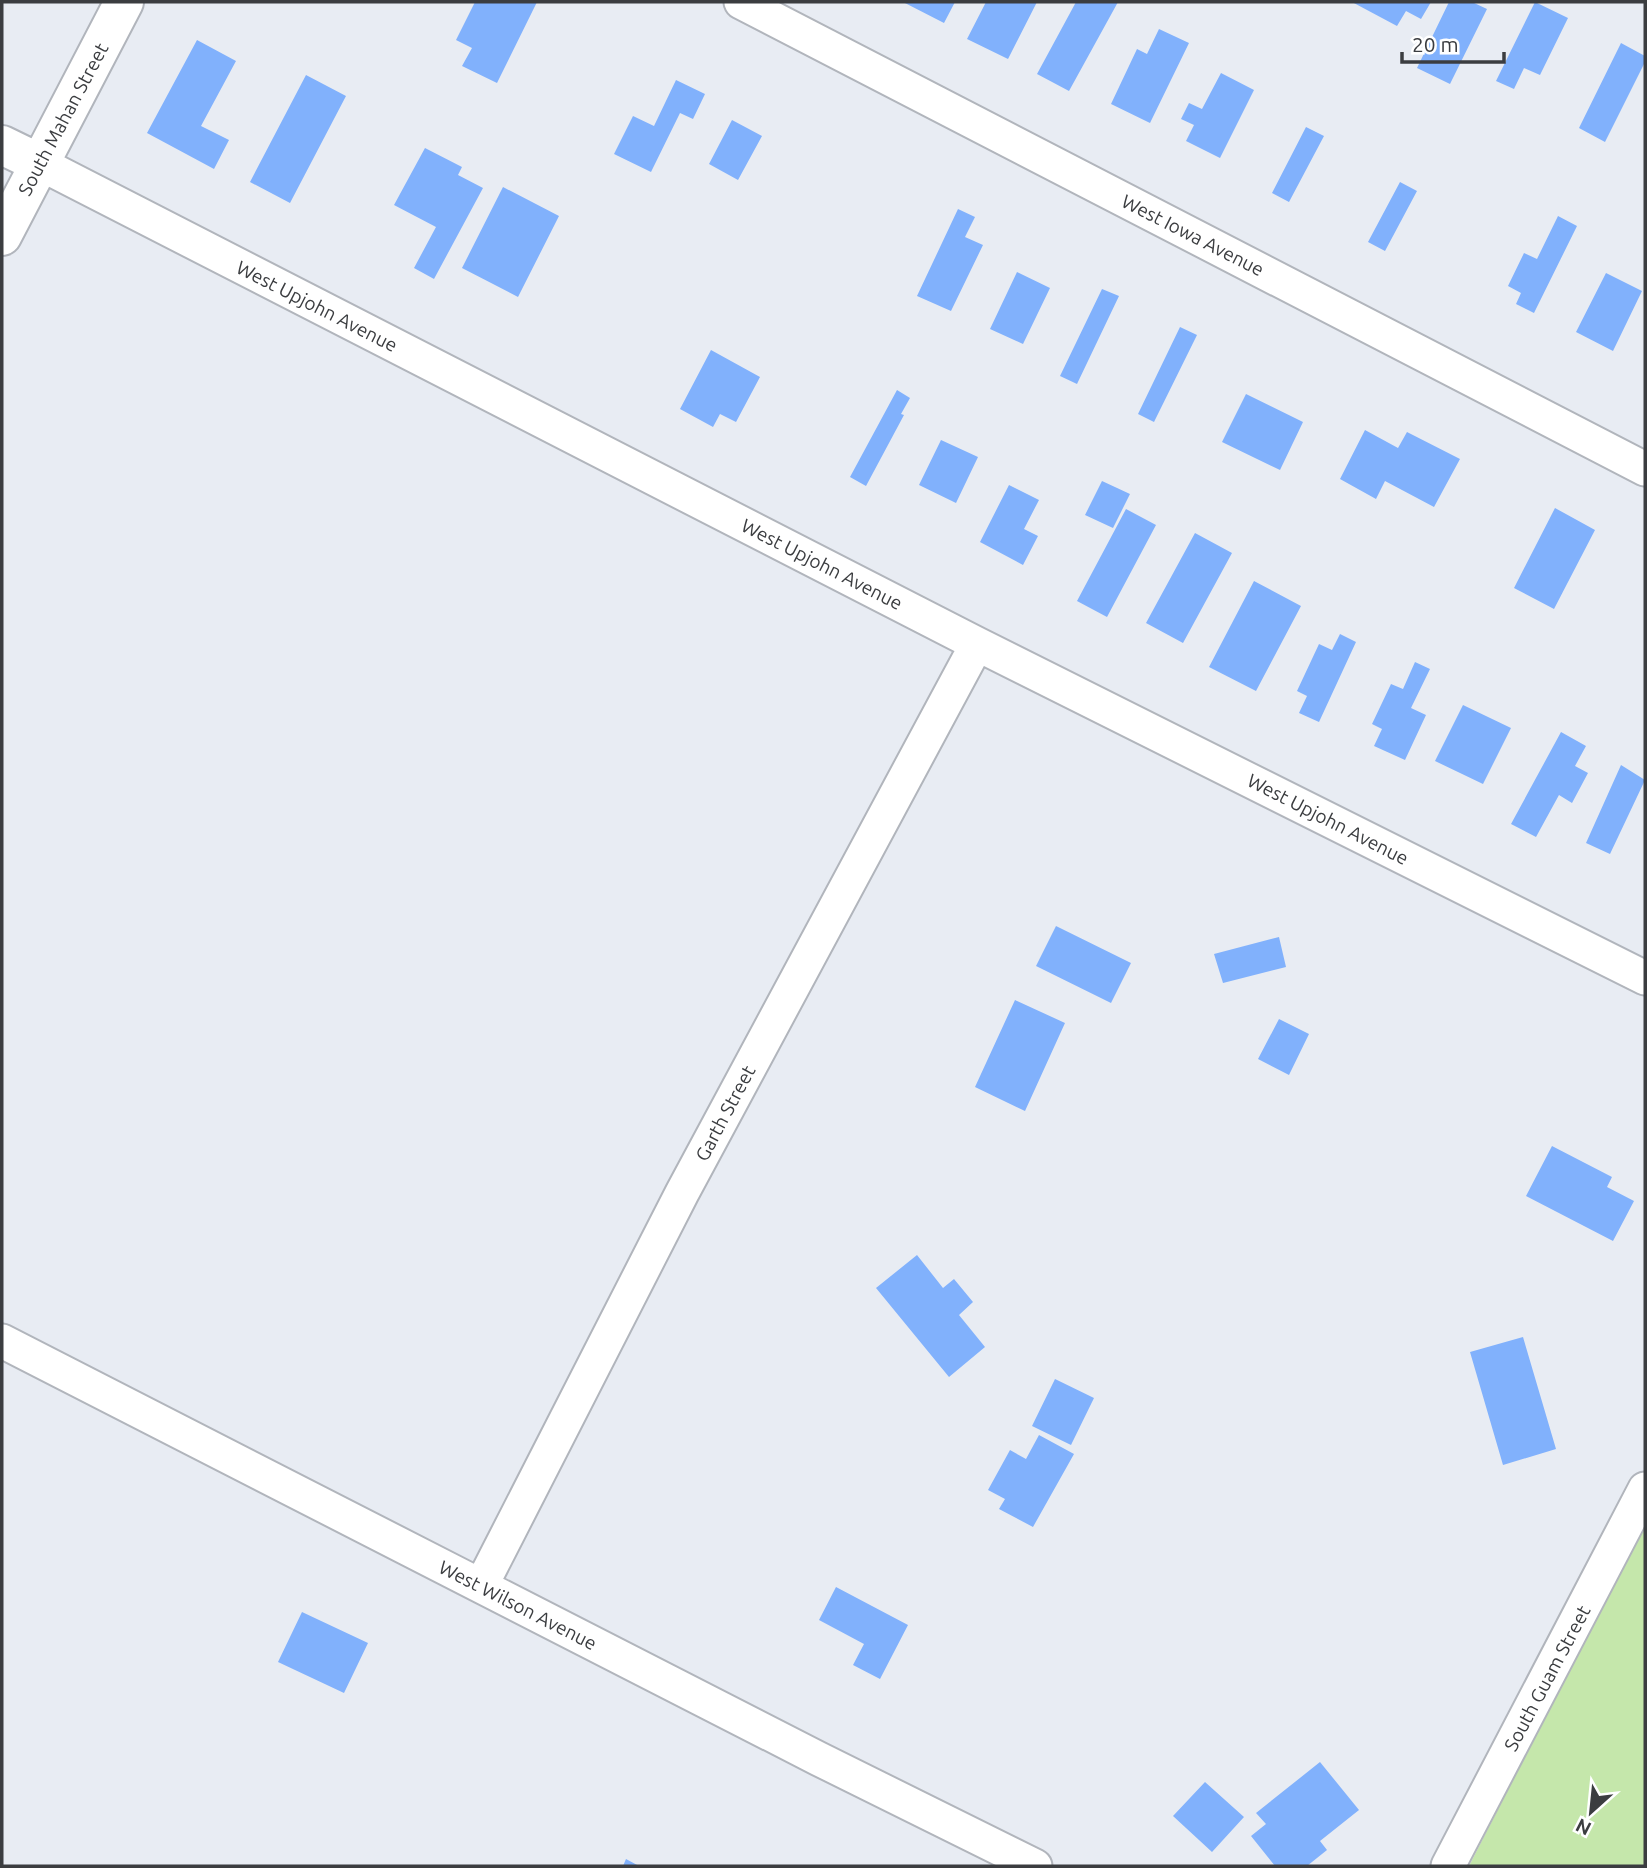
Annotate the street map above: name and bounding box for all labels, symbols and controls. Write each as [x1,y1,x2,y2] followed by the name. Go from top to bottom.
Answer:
[1402,21,1504,65] scale bar
[1412,32,1459,56] text: 20 m
[13,38,113,199] street label: South Mahan Street
[1118,190,1268,280] street label: West Iowa Avenue
[233,256,401,356] street label: West Upjohn Avenue
[738,514,906,614] street label: West Upjohn Avenue
[1244,769,1412,869] street label: West Upjohn Avenue
[691,1061,760,1165] street label: Garth Street
[436,1556,600,1654] street label: West Wilson Avenue
[1499,1601,1595,1755] street label: South Guam Street
[1556,1777,1626,1847] north arrow
[1572,1814,1595,1840] text: N

